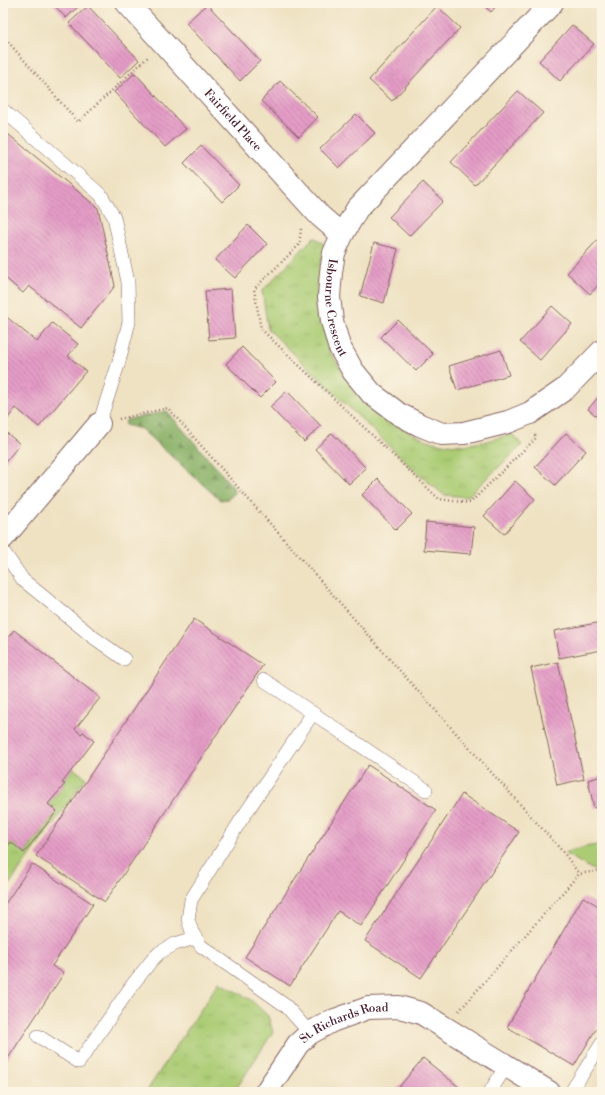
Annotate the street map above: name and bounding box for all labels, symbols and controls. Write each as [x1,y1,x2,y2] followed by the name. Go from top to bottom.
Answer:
[201,86,265,154] street label: Fairfield Place
[321,258,351,360] street label: Isbourne Crescent
[296,1000,389,1046] street label: St. Richards Road

